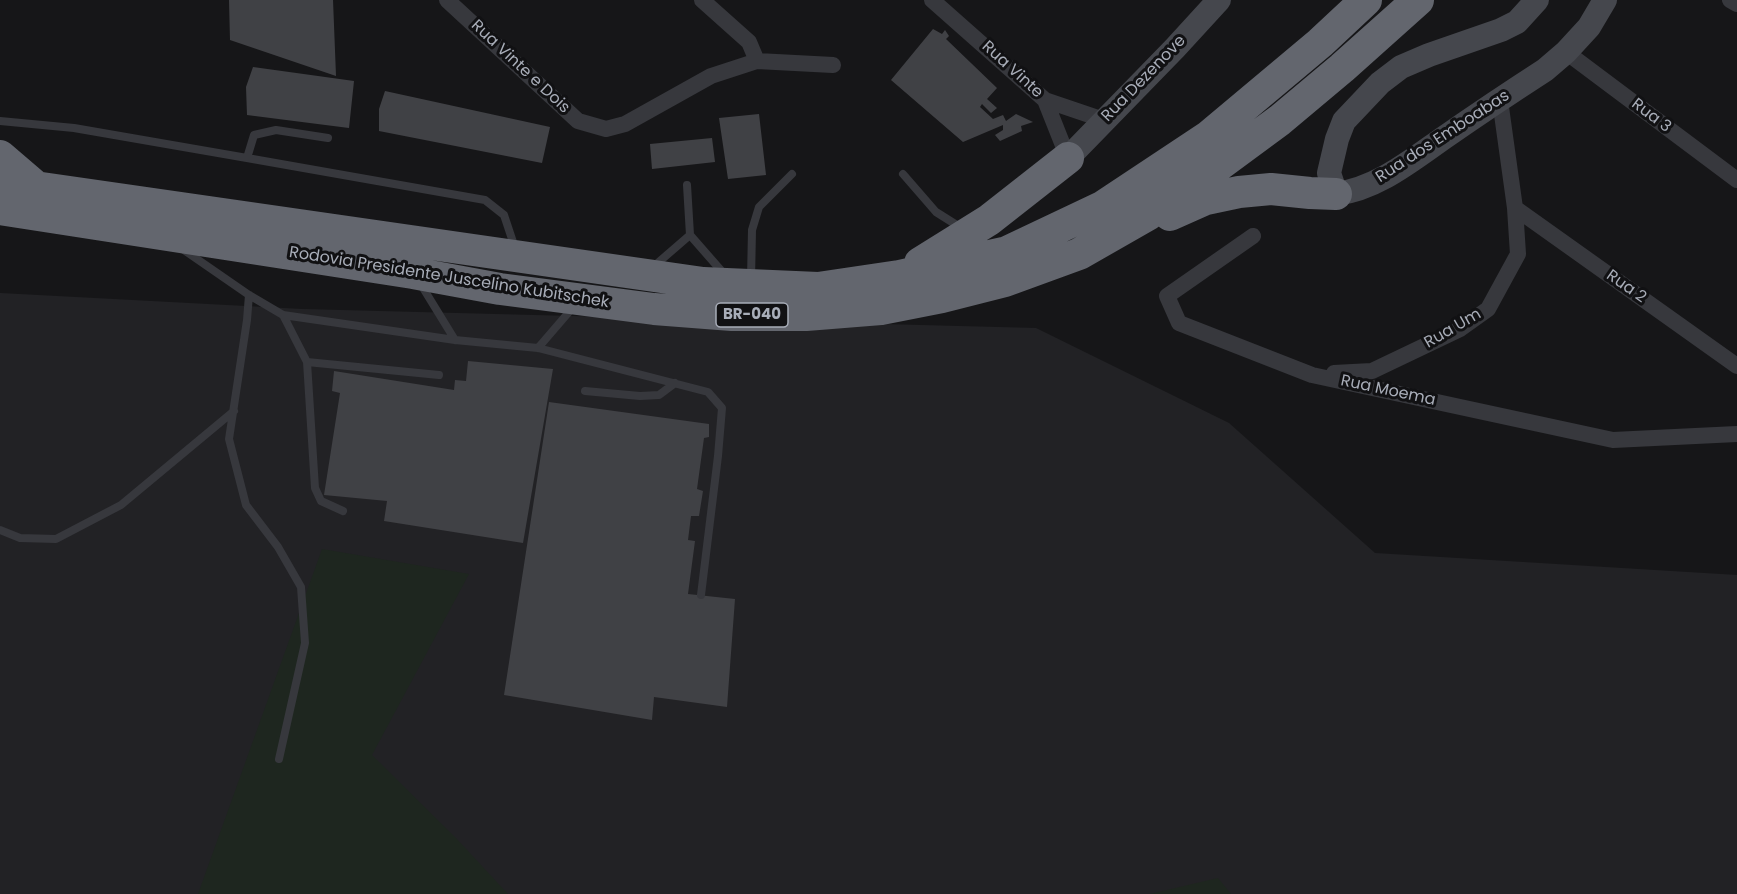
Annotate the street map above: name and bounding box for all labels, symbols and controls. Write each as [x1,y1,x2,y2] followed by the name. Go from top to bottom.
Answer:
[467,16,573,118] street label: Rua Vinte e Dois
[1098,32,1190,126] street label: Rua Dezenove
[977,38,1047,102] street label: Rua Vinte
[1373,87,1513,187] street label: Rua dos Emboabas
[1627,95,1675,137] street label: Rua 3
[288,243,610,313] street label: Rodovia Presidente Juscelino Kubitschek
[1602,266,1650,308] street label: Rua 2
[716,303,788,327] road number: BR-040
[1421,305,1485,353] street label: Rua Um
[1339,372,1437,410] street label: Rua Moema

